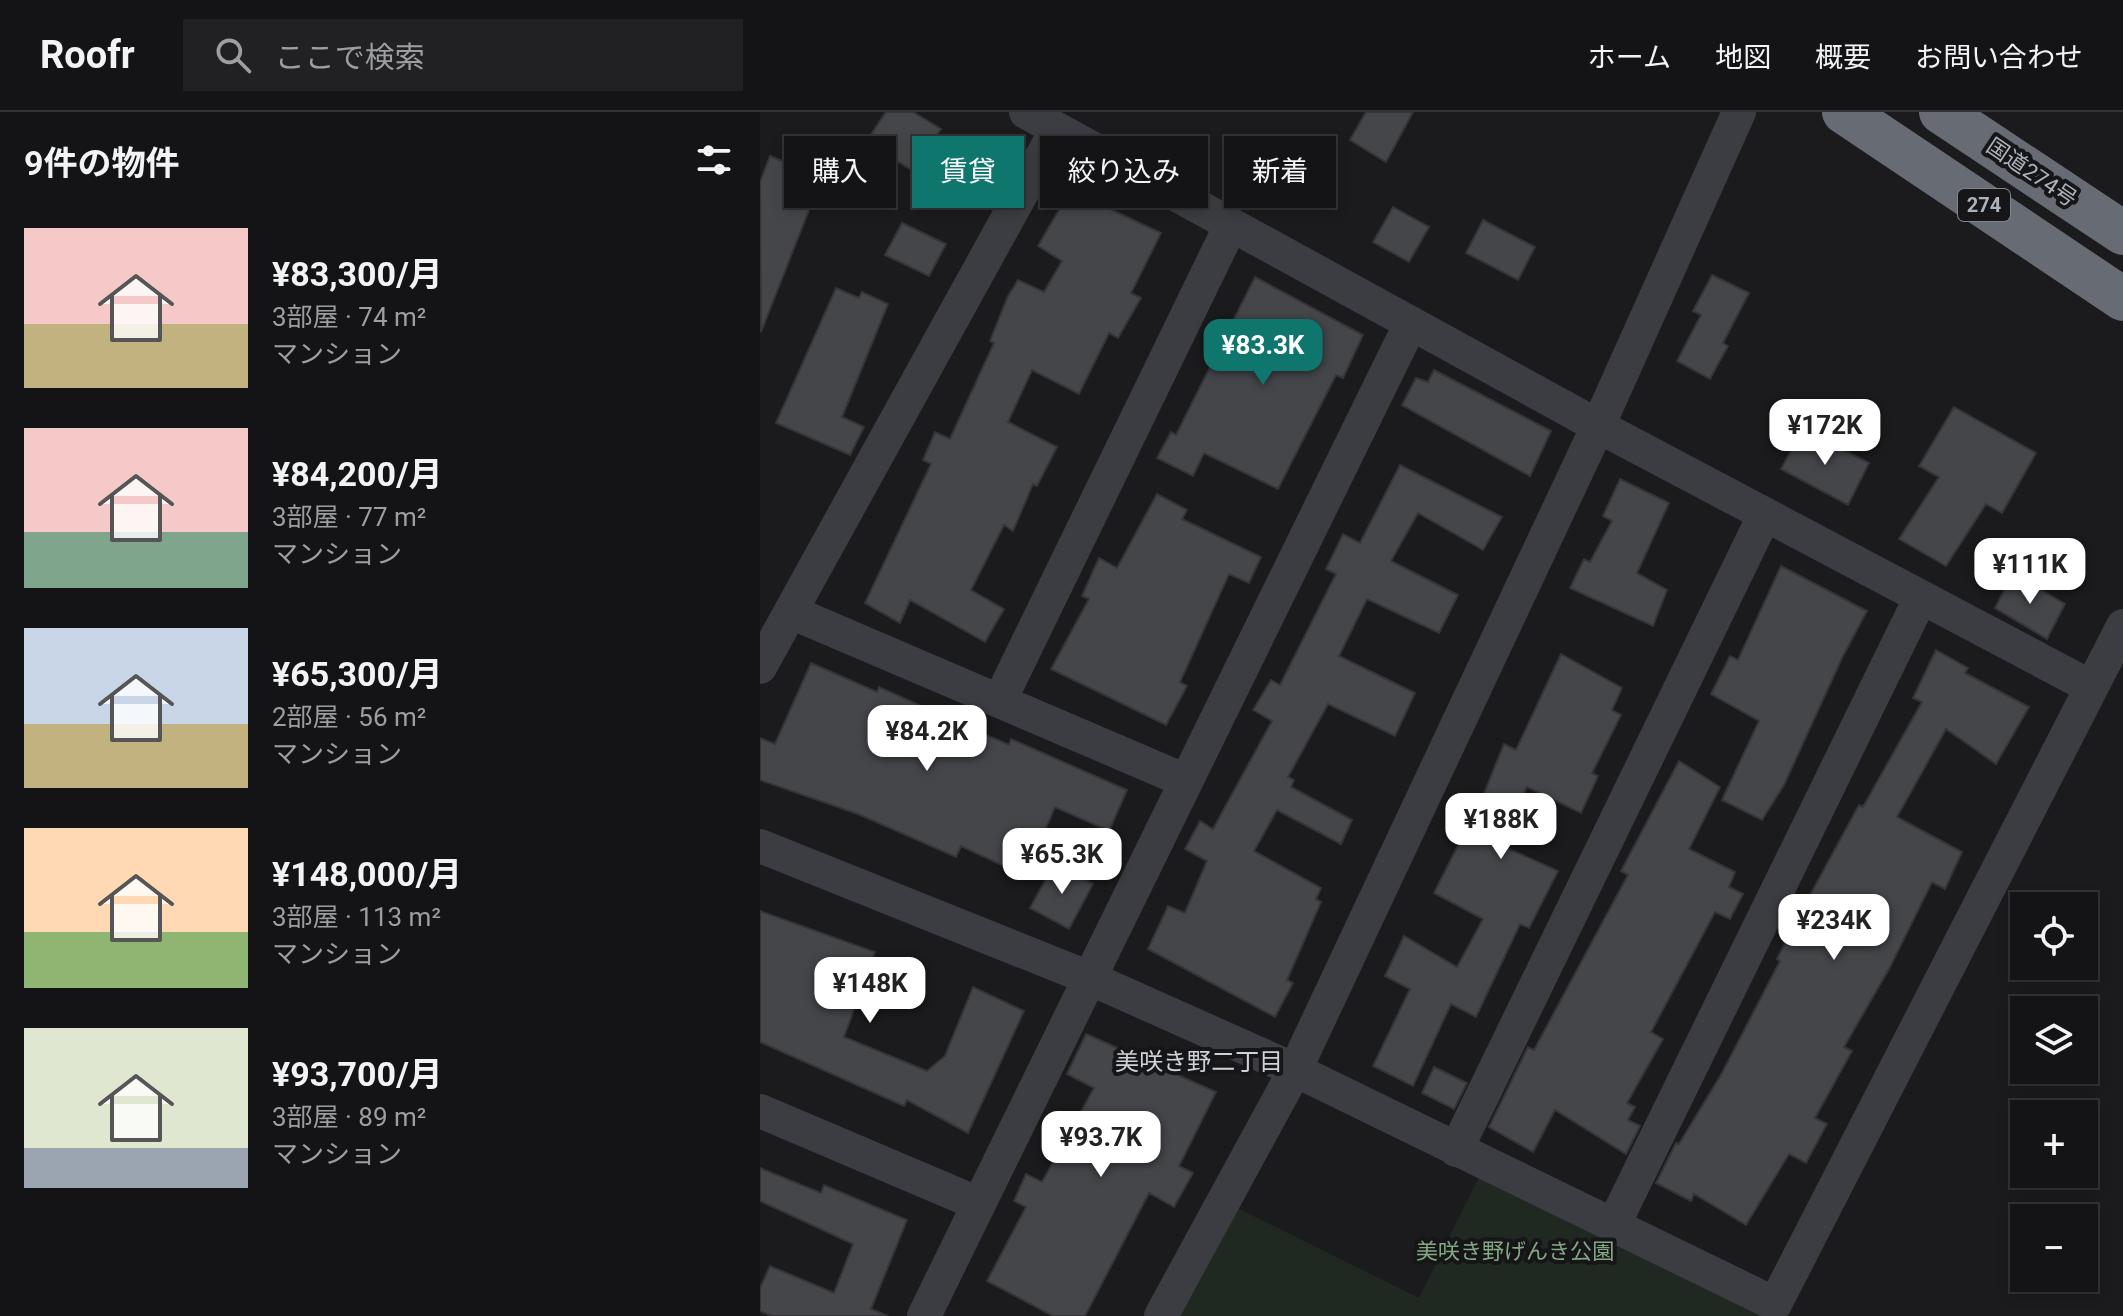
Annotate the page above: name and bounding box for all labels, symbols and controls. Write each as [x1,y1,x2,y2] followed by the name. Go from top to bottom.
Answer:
[183,19,743,91] search box
[40,33,135,77] text: Roofr
[211,33,255,77] icon: search
[275,40,425,75] text: ここで検索
[1588,41,1671,74] text: ホーム
[1715,41,1771,74] text: 地図
[1815,41,1871,74] text: 概要
[1915,41,2083,74] text: お問い合わせ
[1982,132,2082,212] street label: 国道274号
[784,136,896,208] chip: 購入
[912,136,1024,208] chip: 賃貸
[1040,136,1208,208] chip: 絞り込み
[1224,136,1336,208] chip: 新着
[692,138,736,182] icon: filters
[24,143,180,183] text: 9件の物件
[1958,189,2010,221] road number: 274
[272,254,443,294] text: ¥83,300/月
[88,260,184,356] icon: home
[272,302,426,332] text: 3部屋 · 74 m²
[1198,319,1328,387] pin: ¥83.3K
[1222,330,1304,360] text: ¥83.3K
[272,339,402,369] text: マンション
[1769,399,1881,467] pin: ¥172K
[1787,410,1863,440] text: ¥172K
[272,454,443,494] text: ¥84,200/月
[88,460,184,556] icon: home
[272,502,426,532] text: 3部屋 · 77 m²
[1974,538,2086,606] pin: ¥111K
[272,539,402,569] text: マンション
[1992,549,2068,579] text: ¥111K
[272,654,443,694] text: ¥65,300/月
[88,660,184,756] icon: home
[272,702,426,732] text: 2部屋 · 56 m²
[862,705,992,773] pin: ¥84.2K
[886,716,968,746] text: ¥84.2K
[272,739,402,769] text: マンション
[1445,793,1557,861] pin: ¥188K
[1463,804,1539,834] text: ¥188K
[997,828,1127,896] pin: ¥65.3K
[1021,839,1103,869] text: ¥65.3K
[272,854,462,894] text: ¥148,000/月
[88,860,184,956] icon: home
[2010,892,2098,1292] map controls
[2010,892,2098,980] button: locate
[1778,894,1890,962] pin: ¥234K
[272,902,441,932] text: 3部屋 · 113 m²
[1796,905,1872,935] text: ¥234K
[272,939,402,969] text: マンション
[814,957,926,1025] pin: ¥148K
[832,968,908,998] text: ¥148K
[2010,996,2098,1084] button: layers
[1115,1048,1283,1076] district label: 美咲き野二丁目
[272,1054,443,1094] text: ¥93,700/月
[88,1060,184,1156] icon: home
[2010,1100,2098,1188] button: +
[272,1102,426,1132] text: 3部屋 · 89 m²
[1036,1111,1166,1179] pin: ¥93.7K
[1060,1122,1142,1152] text: ¥93.7K
[272,1139,402,1169] text: マンション
[2010,1204,2098,1292] button: −
[1416,1239,1614,1264] park label: 美咲き野げんき公園

